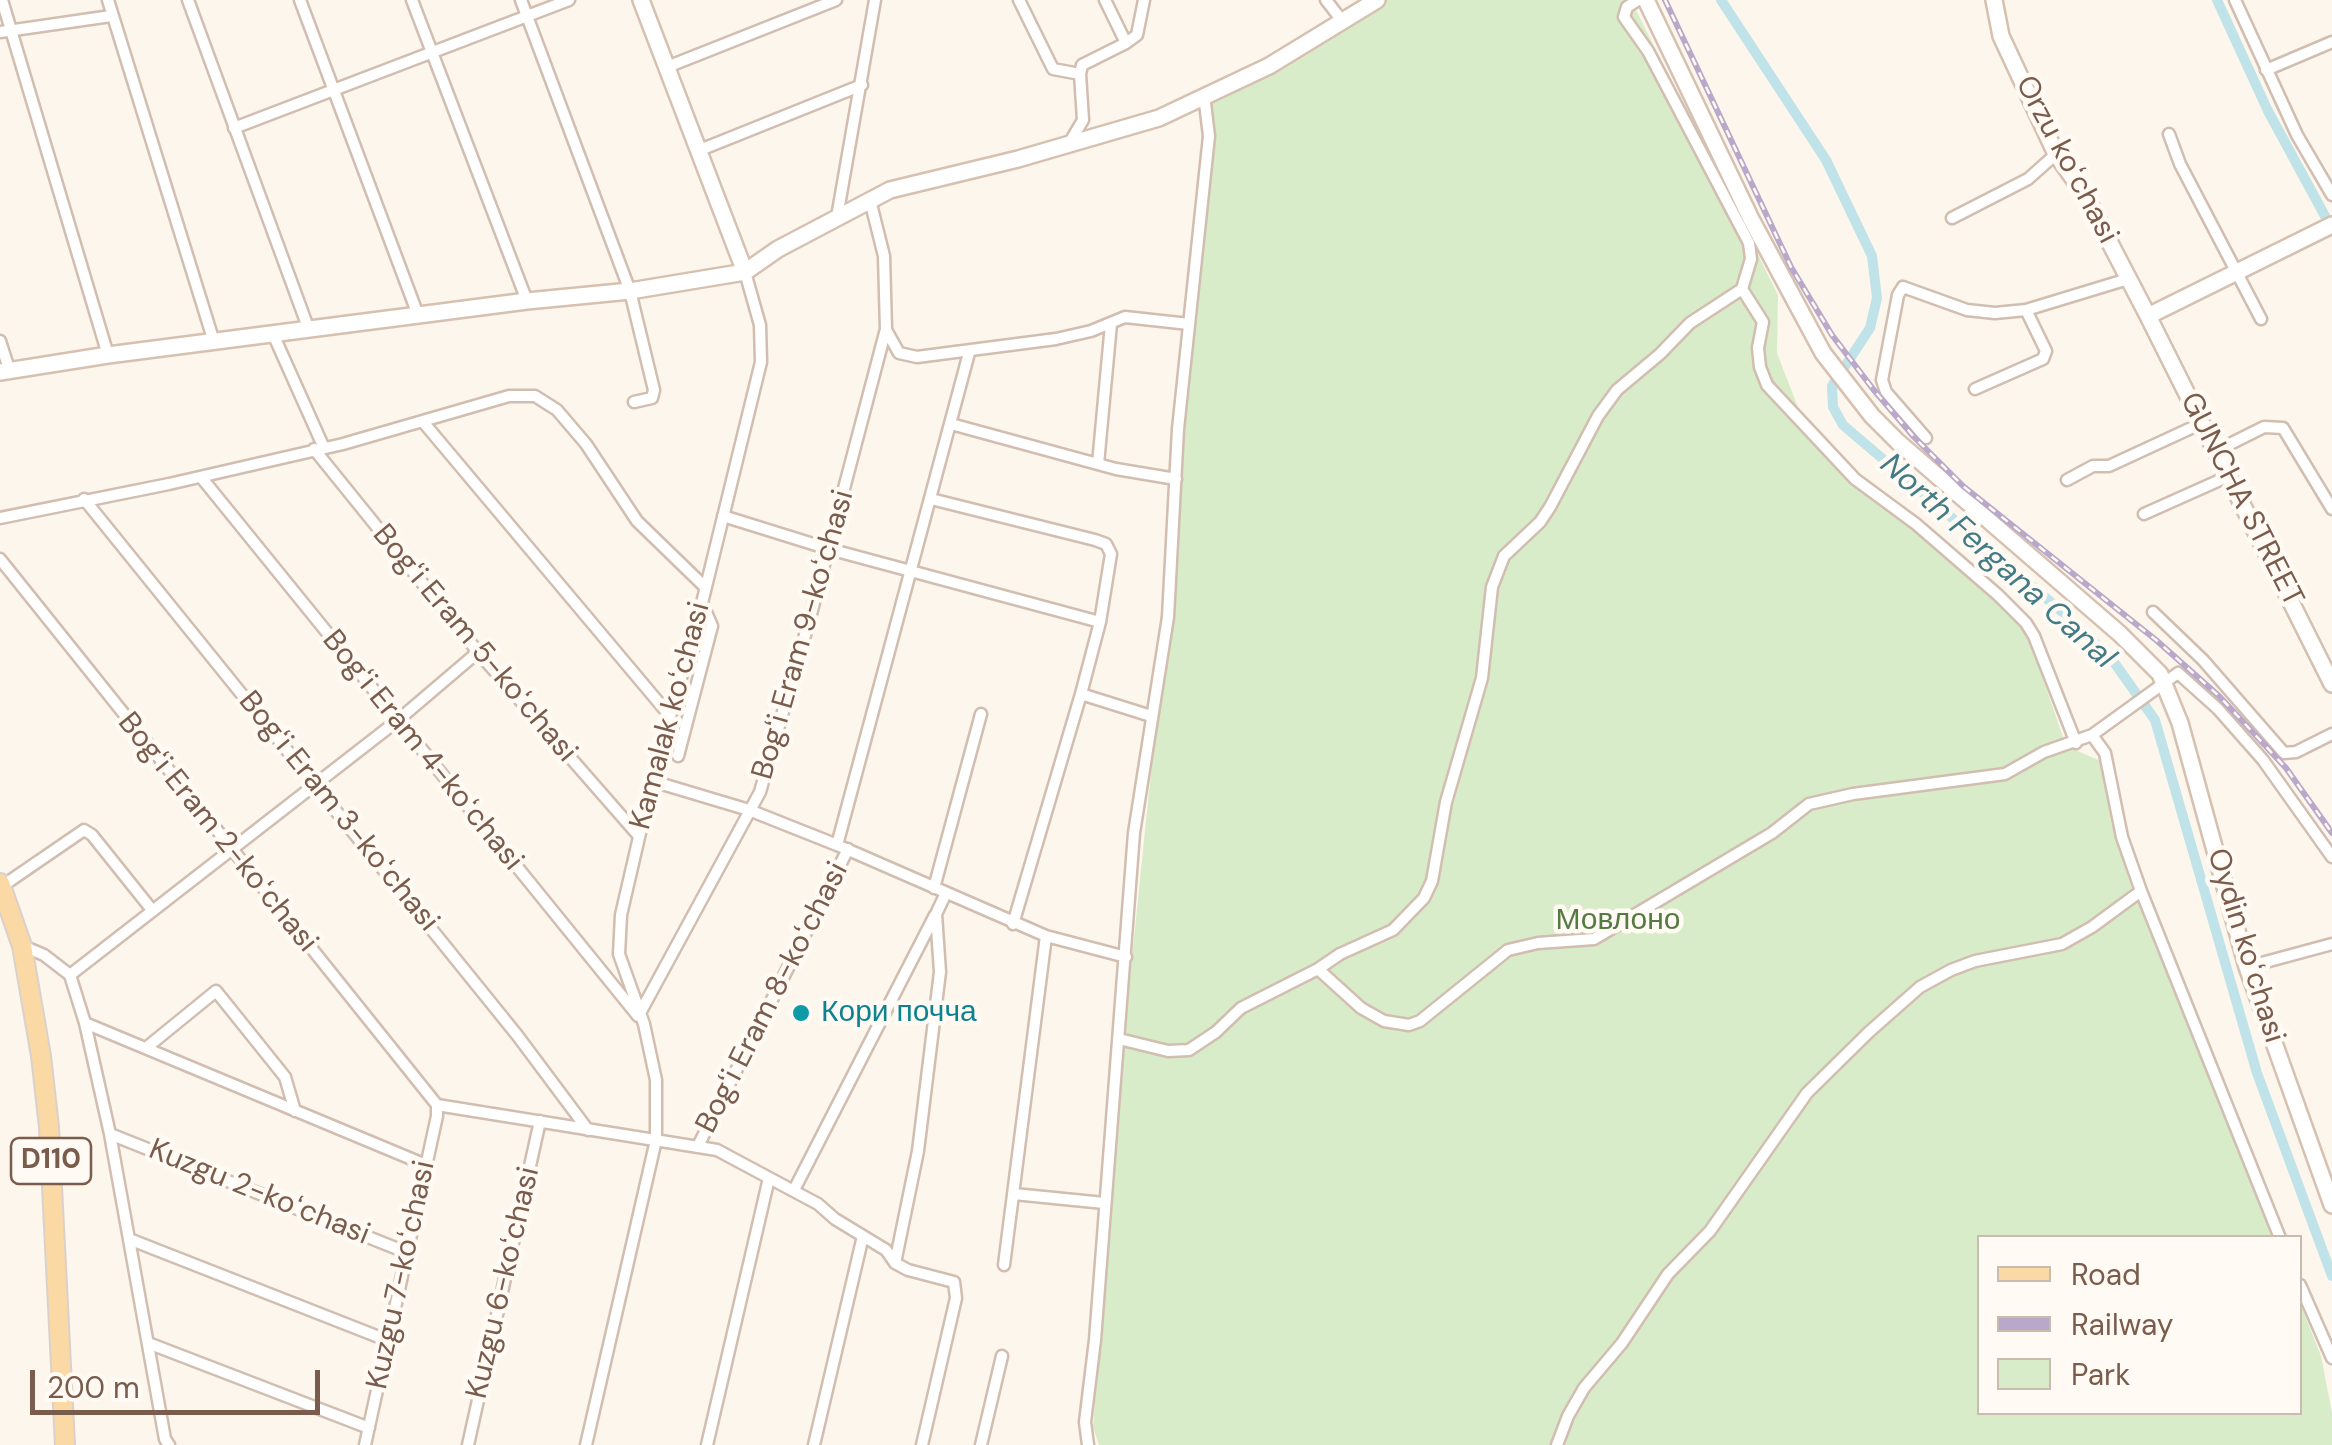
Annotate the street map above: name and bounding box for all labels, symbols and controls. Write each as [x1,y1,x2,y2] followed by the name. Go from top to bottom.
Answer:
[2007,70,2125,250] street label: Orzu koʻchasi
[2172,387,2310,613] street label: GUNCHA STREET
[1871,446,2123,678] water label: North Fergana Canal
[745,486,863,784] street label: Bogʻi Eram 9-koʻchasi
[364,518,584,770] street label: Bogʻi Eram 5-koʻchasi
[623,598,719,834] street label: Kamalak koʻchasi
[314,624,530,878] street label: Bogʻi Eram 4-koʻchasi
[230,685,446,939] street label: Bogʻi Eram 3-koʻchasi
[109,706,325,960] street label: Bogʻi Eram 2-koʻchasi
[2198,845,2292,1047] street label: Oydin koʻchasi
[689,857,857,1139] street label: Bogʻi Eram 8-koʻchasi
[1555,903,1681,939] park label: Мовлоно
[821,995,977,1031] place label: Кори почча
[790,1002,812,1024] marker: Кори почча
[143,1132,375,1254] street label: Kuzgu 2-koʻchasi
[11,1138,91,1184] road number: D110
[360,1158,444,1392] street label: Kuzgu 7-koʻchasi
[460,1164,548,1402] street label: Kuzgu 6-koʻchasi
[1977,1235,2302,1415] legend
[2071,1255,2141,1294] text: Road
[2071,1305,2174,1344] text: Railway
[35,1350,325,1412] scale bar
[2071,1355,2130,1394] text: Park
[47,1368,140,1407] text: 200 m

